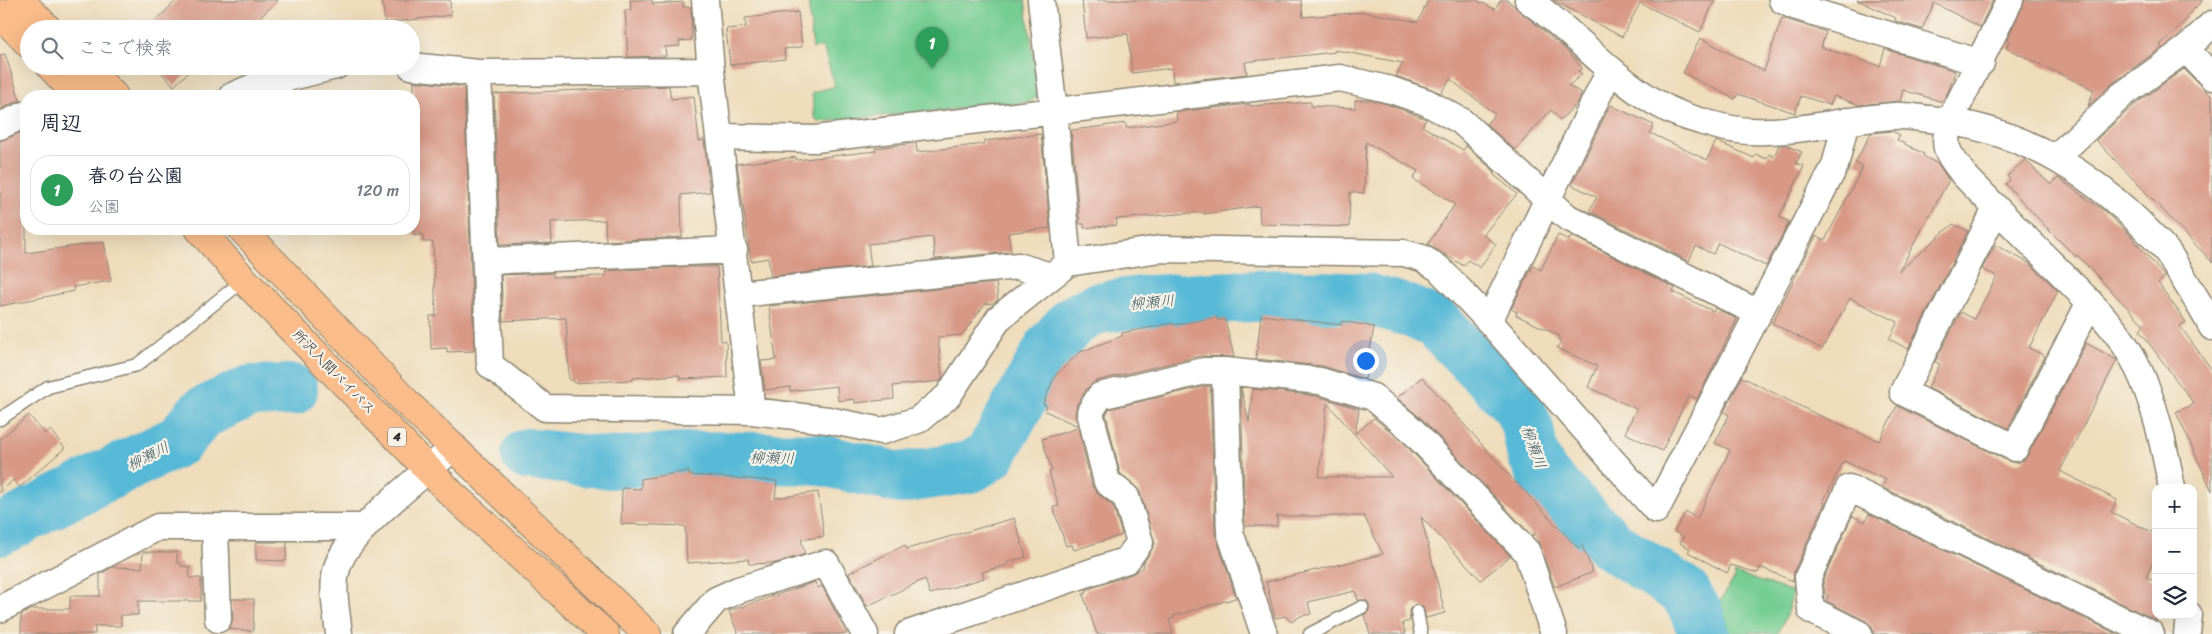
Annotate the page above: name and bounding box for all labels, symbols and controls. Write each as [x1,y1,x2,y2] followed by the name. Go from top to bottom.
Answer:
[20,20,420,75] search box
[916,27,948,68] pin: 1
[78,31,173,64] text: ここで検索
[38,34,66,62] icon: search
[40,104,82,142] text: 周辺
[88,159,183,192] text: 春の台公園
[54,176,60,205] text: 1
[356,176,399,205] text: 120 m
[88,192,120,221] text: 公園
[1128,287,1176,317] water label: 柳瀬川
[286,323,382,421] street label: 所沢入間バイパス
[1353,348,1379,374] your location
[1514,421,1554,473] water label: 柳瀬川
[388,428,406,447] road number: 4
[122,434,174,478] water label: 柳瀬川
[749,445,795,471] water label: 柳瀬川
[2152,484,2197,619] map controls
[2152,484,2197,529] button: +
[2152,529,2197,574] button: −
[2152,574,2197,619] button: layers

